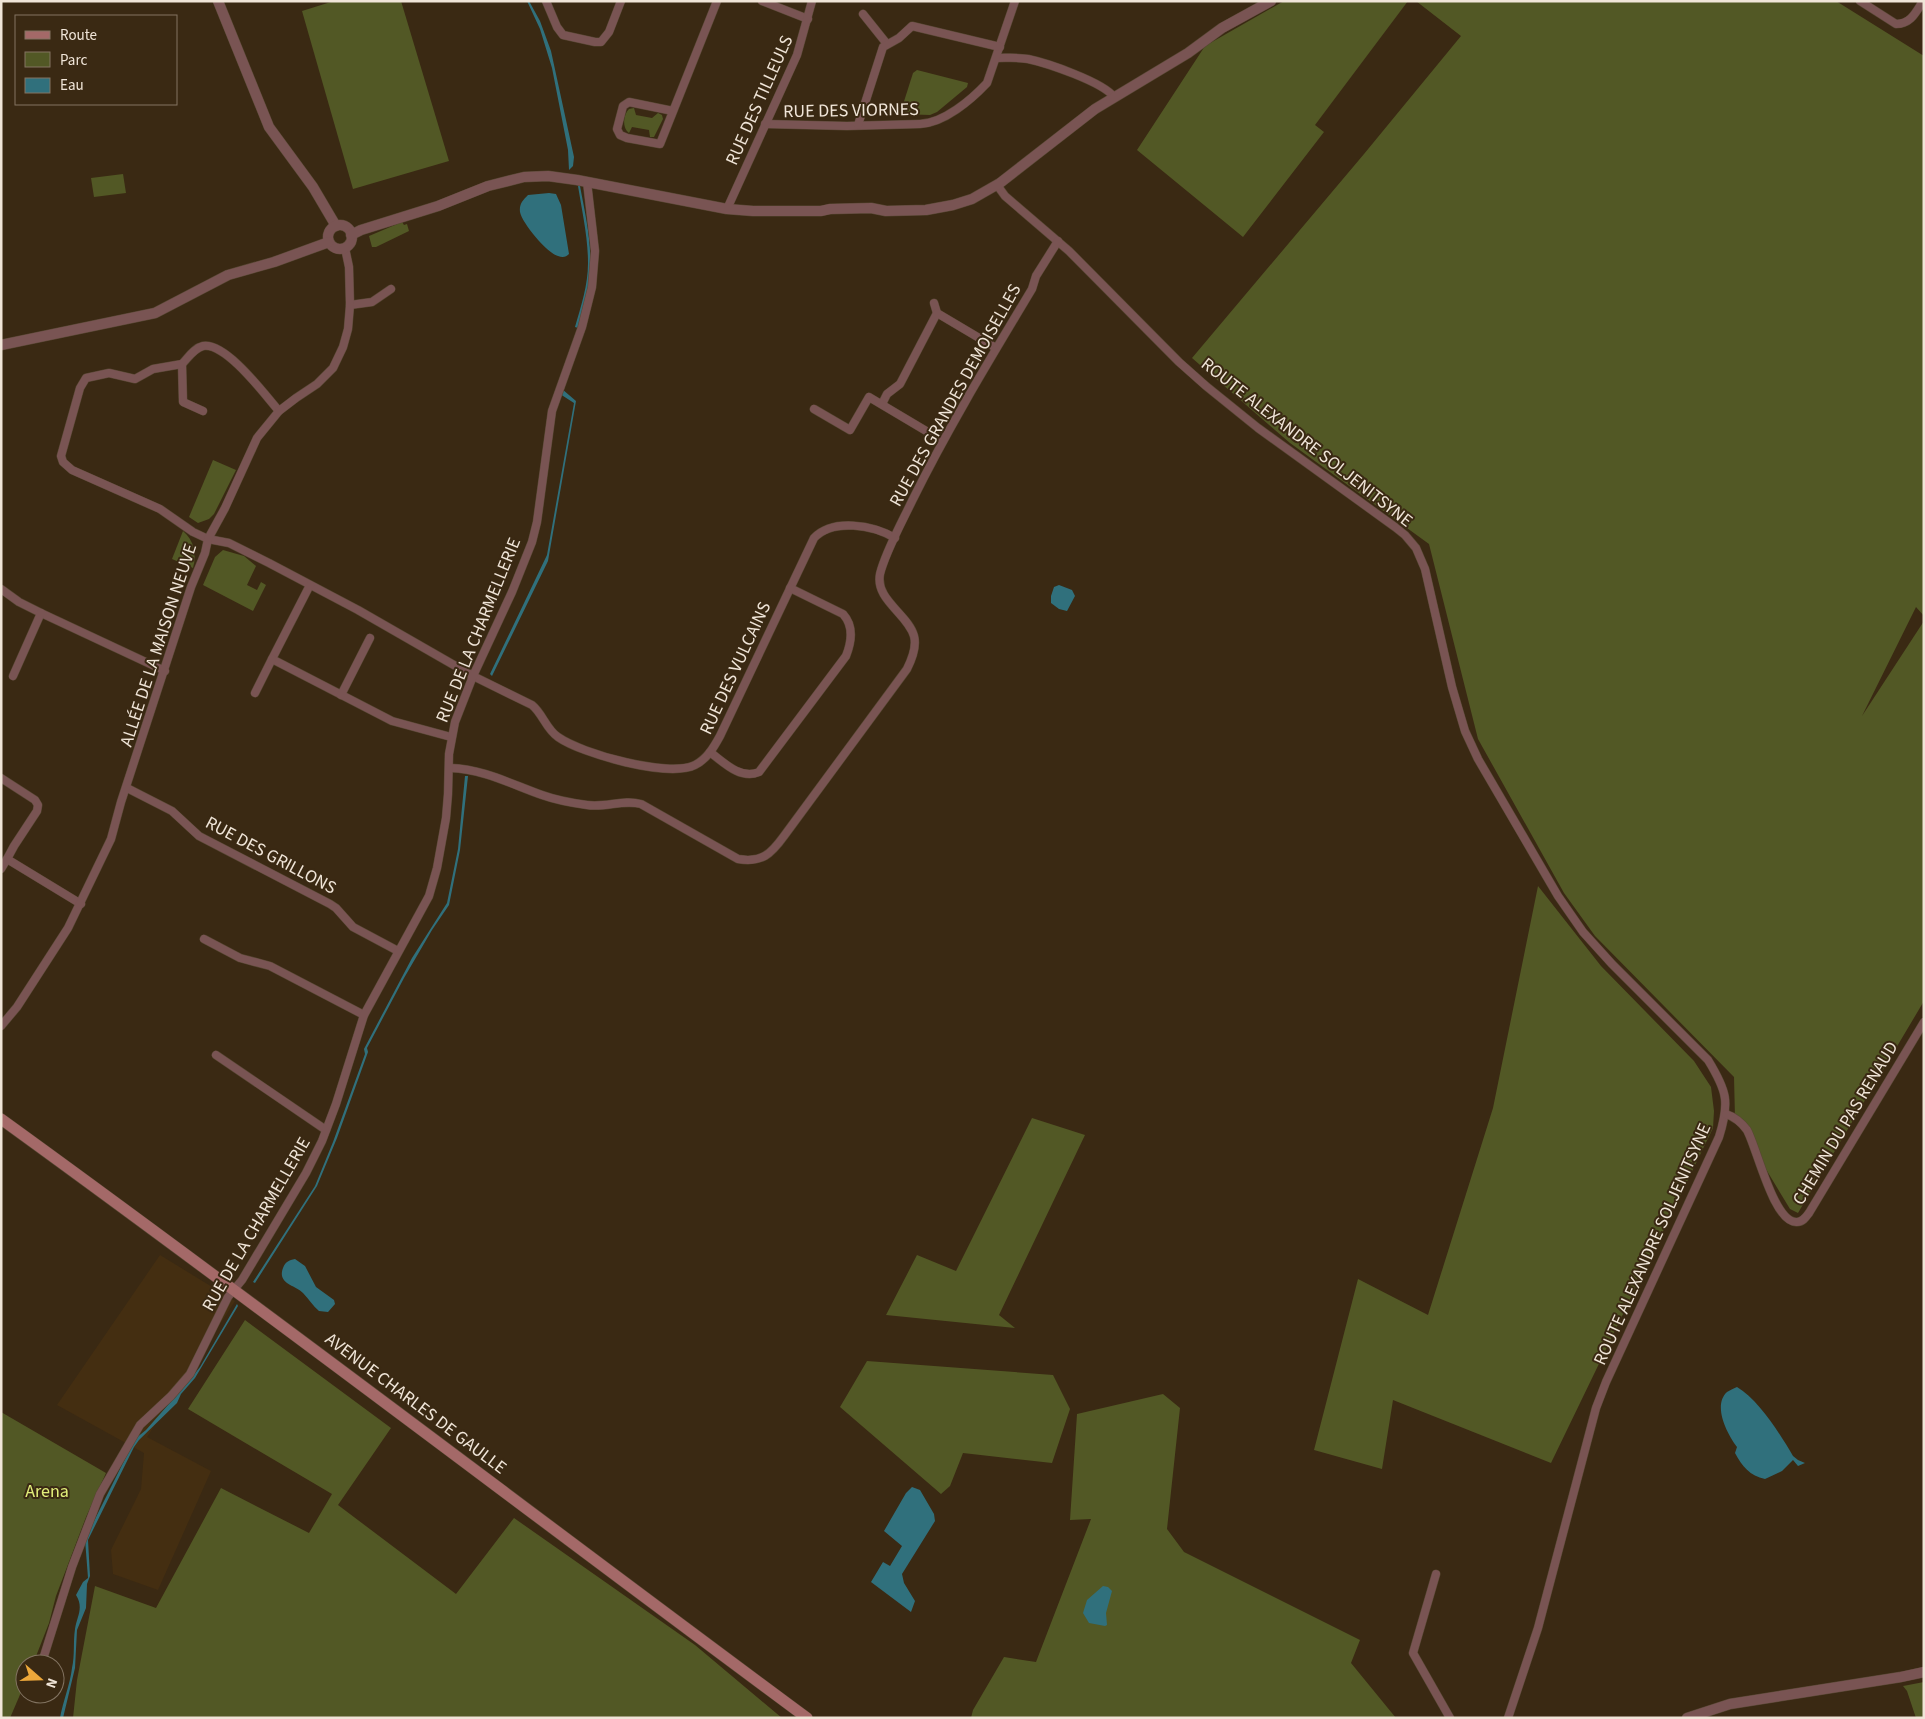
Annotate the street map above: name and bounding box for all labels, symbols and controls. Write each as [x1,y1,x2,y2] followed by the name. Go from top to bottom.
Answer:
[15,15,178,105] legend
[60,25,97,46] text: Route
[720,31,799,169] street label: RUE DES TILLEULS
[60,50,87,71] text: Parc
[60,75,84,96] text: Eau
[783,97,919,124] street label: RUE DES VIORNES
[884,279,1027,511] street label: RUE DES GRANDES DEMOISELLES
[1196,352,1418,533] street label: ROUTE ALEXANDRE SOLJENITSYNE
[430,534,527,726] street label: RUE DE LA CHARMELLERIE
[114,540,203,750] street label: ALLÉE DE LA MAISON NEUVE
[694,598,777,739] street label: RUE DES VULCAINS
[201,810,341,901] street label: RUE DES GRILLONS
[1787,1037,1904,1210] street label: CHEMIN DU PAS RENAUD
[1588,1119,1717,1369] street label: ROUTE ALEXANDRE SOLJENITSYNE
[196,1133,317,1316] street label: RUE DE LA CHARMELLERIE
[320,1327,512,1480] street label: AVENUE CHARLES DE GAULLE
[25,1479,69,1504] park label: Arena
[15,1654,65,1704] north arrow
[40,1675,62,1691] text: N

